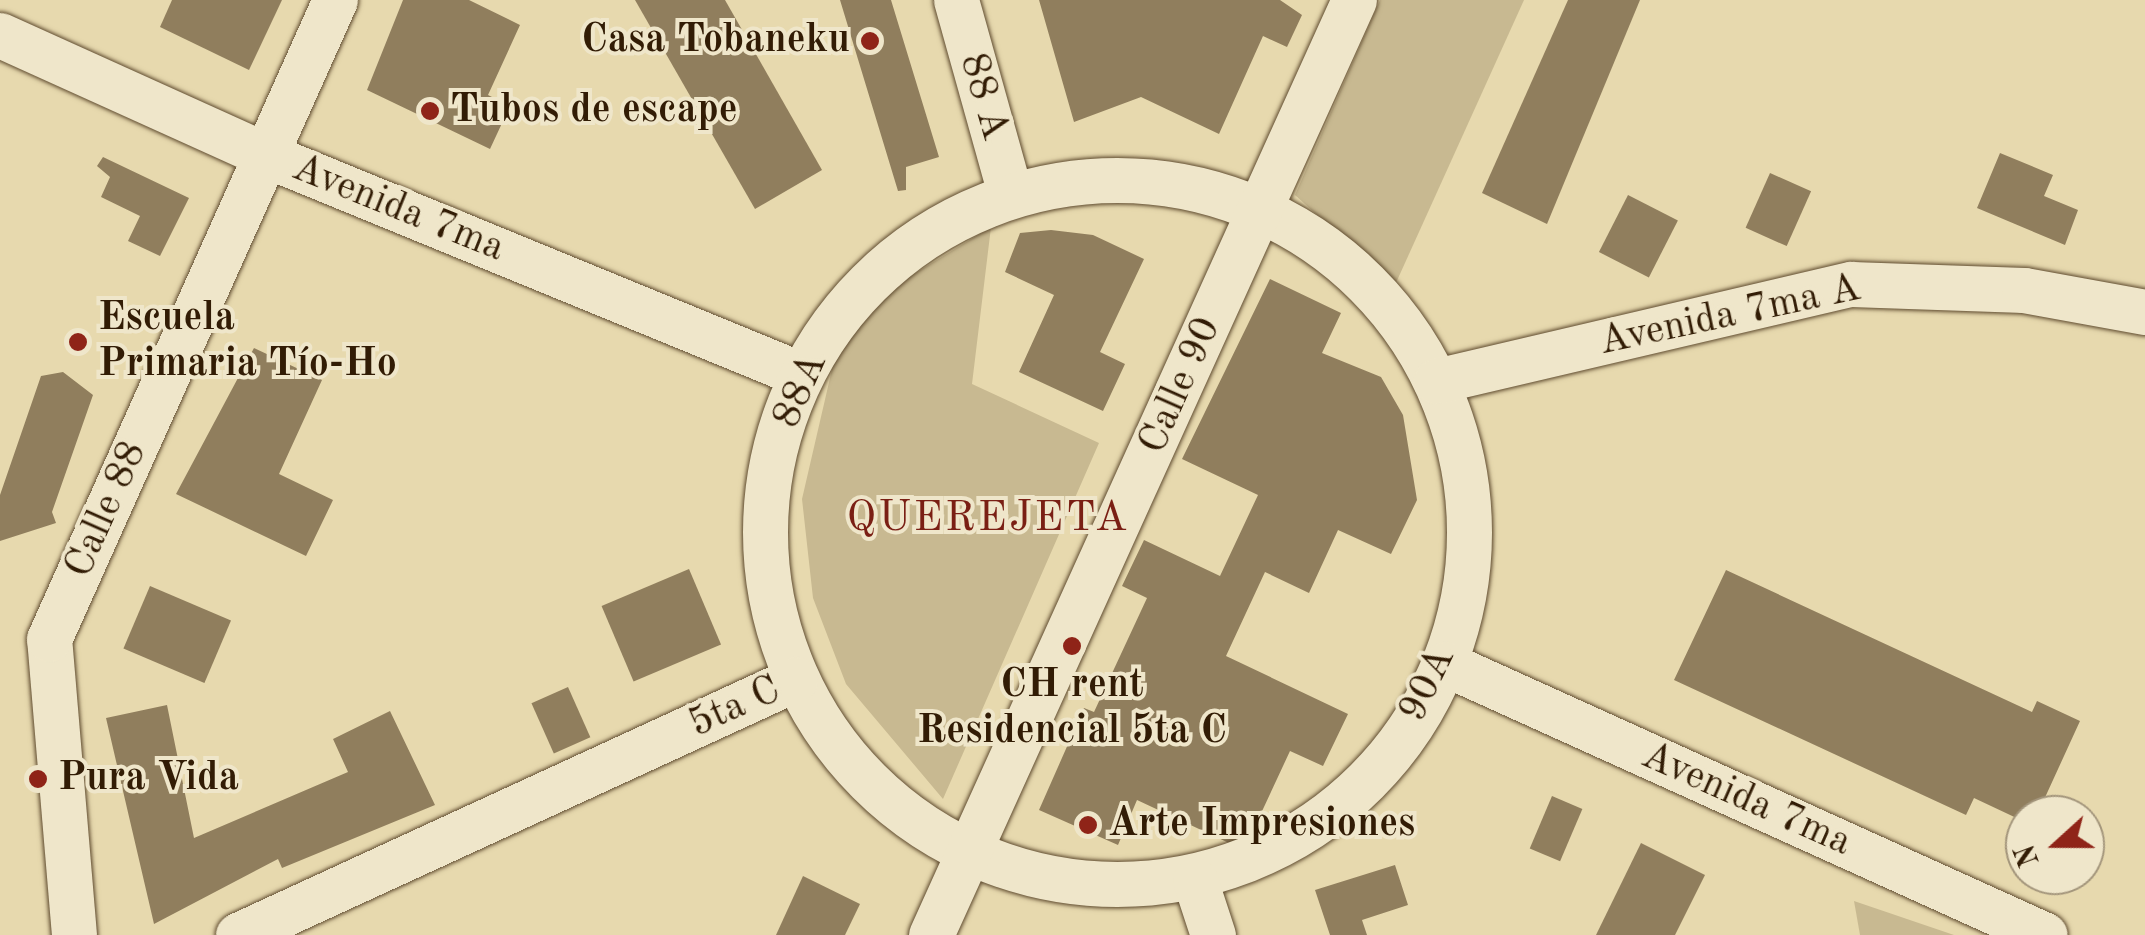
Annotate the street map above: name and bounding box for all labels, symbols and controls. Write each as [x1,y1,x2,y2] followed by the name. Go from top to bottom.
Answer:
[581,17,850,65] place label: Casa Tobaneku
[859,30,881,52] marker: Casa Tobaneku
[948,48,1018,146] street label: 88 A
[450,87,738,135] place label: Tubos de escape
[419,100,441,122] marker: Tubos de escape
[285,145,511,273] street label: Avenida 7ma
[1595,265,1865,367] street label: Avenida 7ma A
[98,295,397,389] place label: Escuela Primaria Tío-Ho
[1130,310,1232,462] street label: Calle 90
[67,331,89,353] marker: Escuela Primaria Tío-Ho
[763,346,839,436] street label: 88A
[56,434,158,586] street label: Calle 88
[846,494,1130,544] district label: QUEREJETA
[1061,635,1083,657] marker: CH rent Residencial 5ta C
[1390,640,1466,730] street label: 90A
[917,662,1227,756] place label: CH rent Residencial 5ta C
[682,667,788,749] street label: 5ta C
[1634,732,1858,868] street label: Avenida 7ma
[58,755,239,803] place label: Pura Vida
[27,768,49,790] marker: Pura Vida
[2005,795,2105,895] north arrow
[1108,801,1415,849] place label: Arte Impresiones
[1077,814,1099,836] marker: Arte Impresiones
[2012,840,2046,870] text: N

